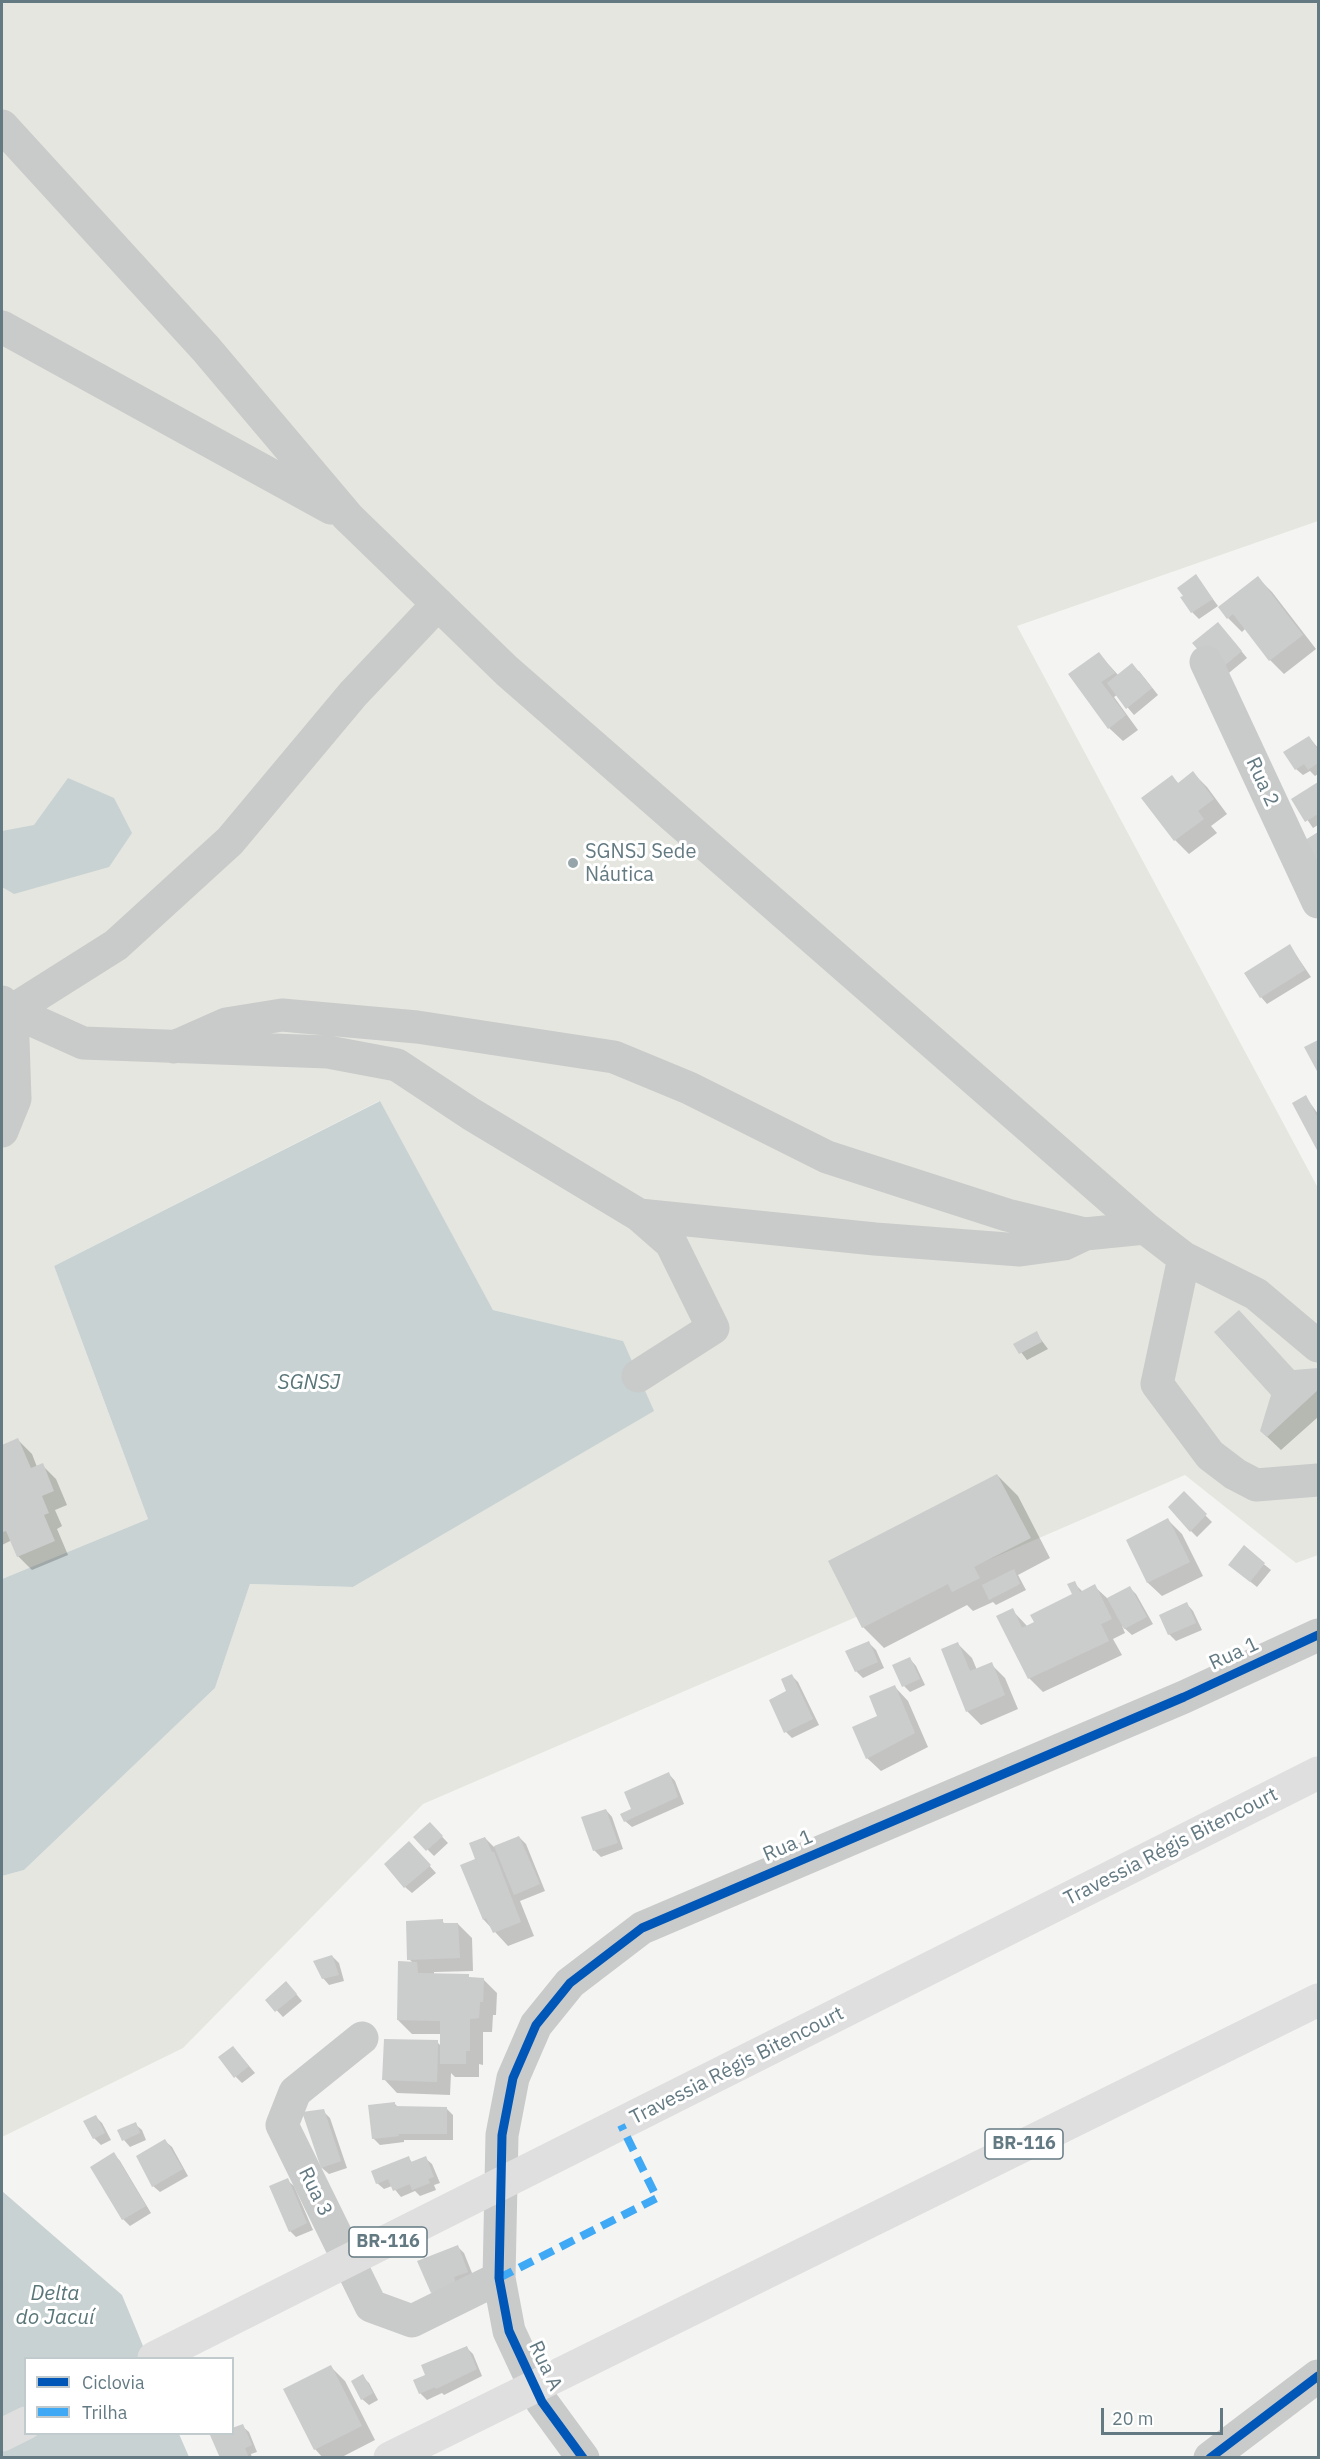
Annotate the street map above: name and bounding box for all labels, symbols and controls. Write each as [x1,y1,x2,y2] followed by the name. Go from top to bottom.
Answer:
[1240,754,1284,810] street label: Rua 2
[585,840,696,887] place label: SGNSJ Sede Náutica
[566,856,580,870] marker: SGNSJ Sede Náutica
[278,1370,340,1396] water label: SGNSJ
[1206,1632,1262,1676] street label: Rua 1
[1060,1783,1282,1911] street label: Travessia Régis Bitencourt
[760,1825,816,1867] street label: Rua 1
[626,2002,848,2130] street label: Travessia Régis Bitencourt
[985,2129,1063,2159] road number: BR-116
[293,2164,337,2220] street label: Rua 3
[349,2227,427,2257] road number: BR-116
[15,2281,95,2331] water label: Delta do Jacuí
[523,2337,567,2395] street label: Rua A
[24,2357,234,2435] legend
[82,2371,145,2394] text: Ciclovia
[1104,2396,1226,2434] scale bar
[82,2401,127,2424] text: Trilha
[1112,2407,1154,2430] text: 20 m

